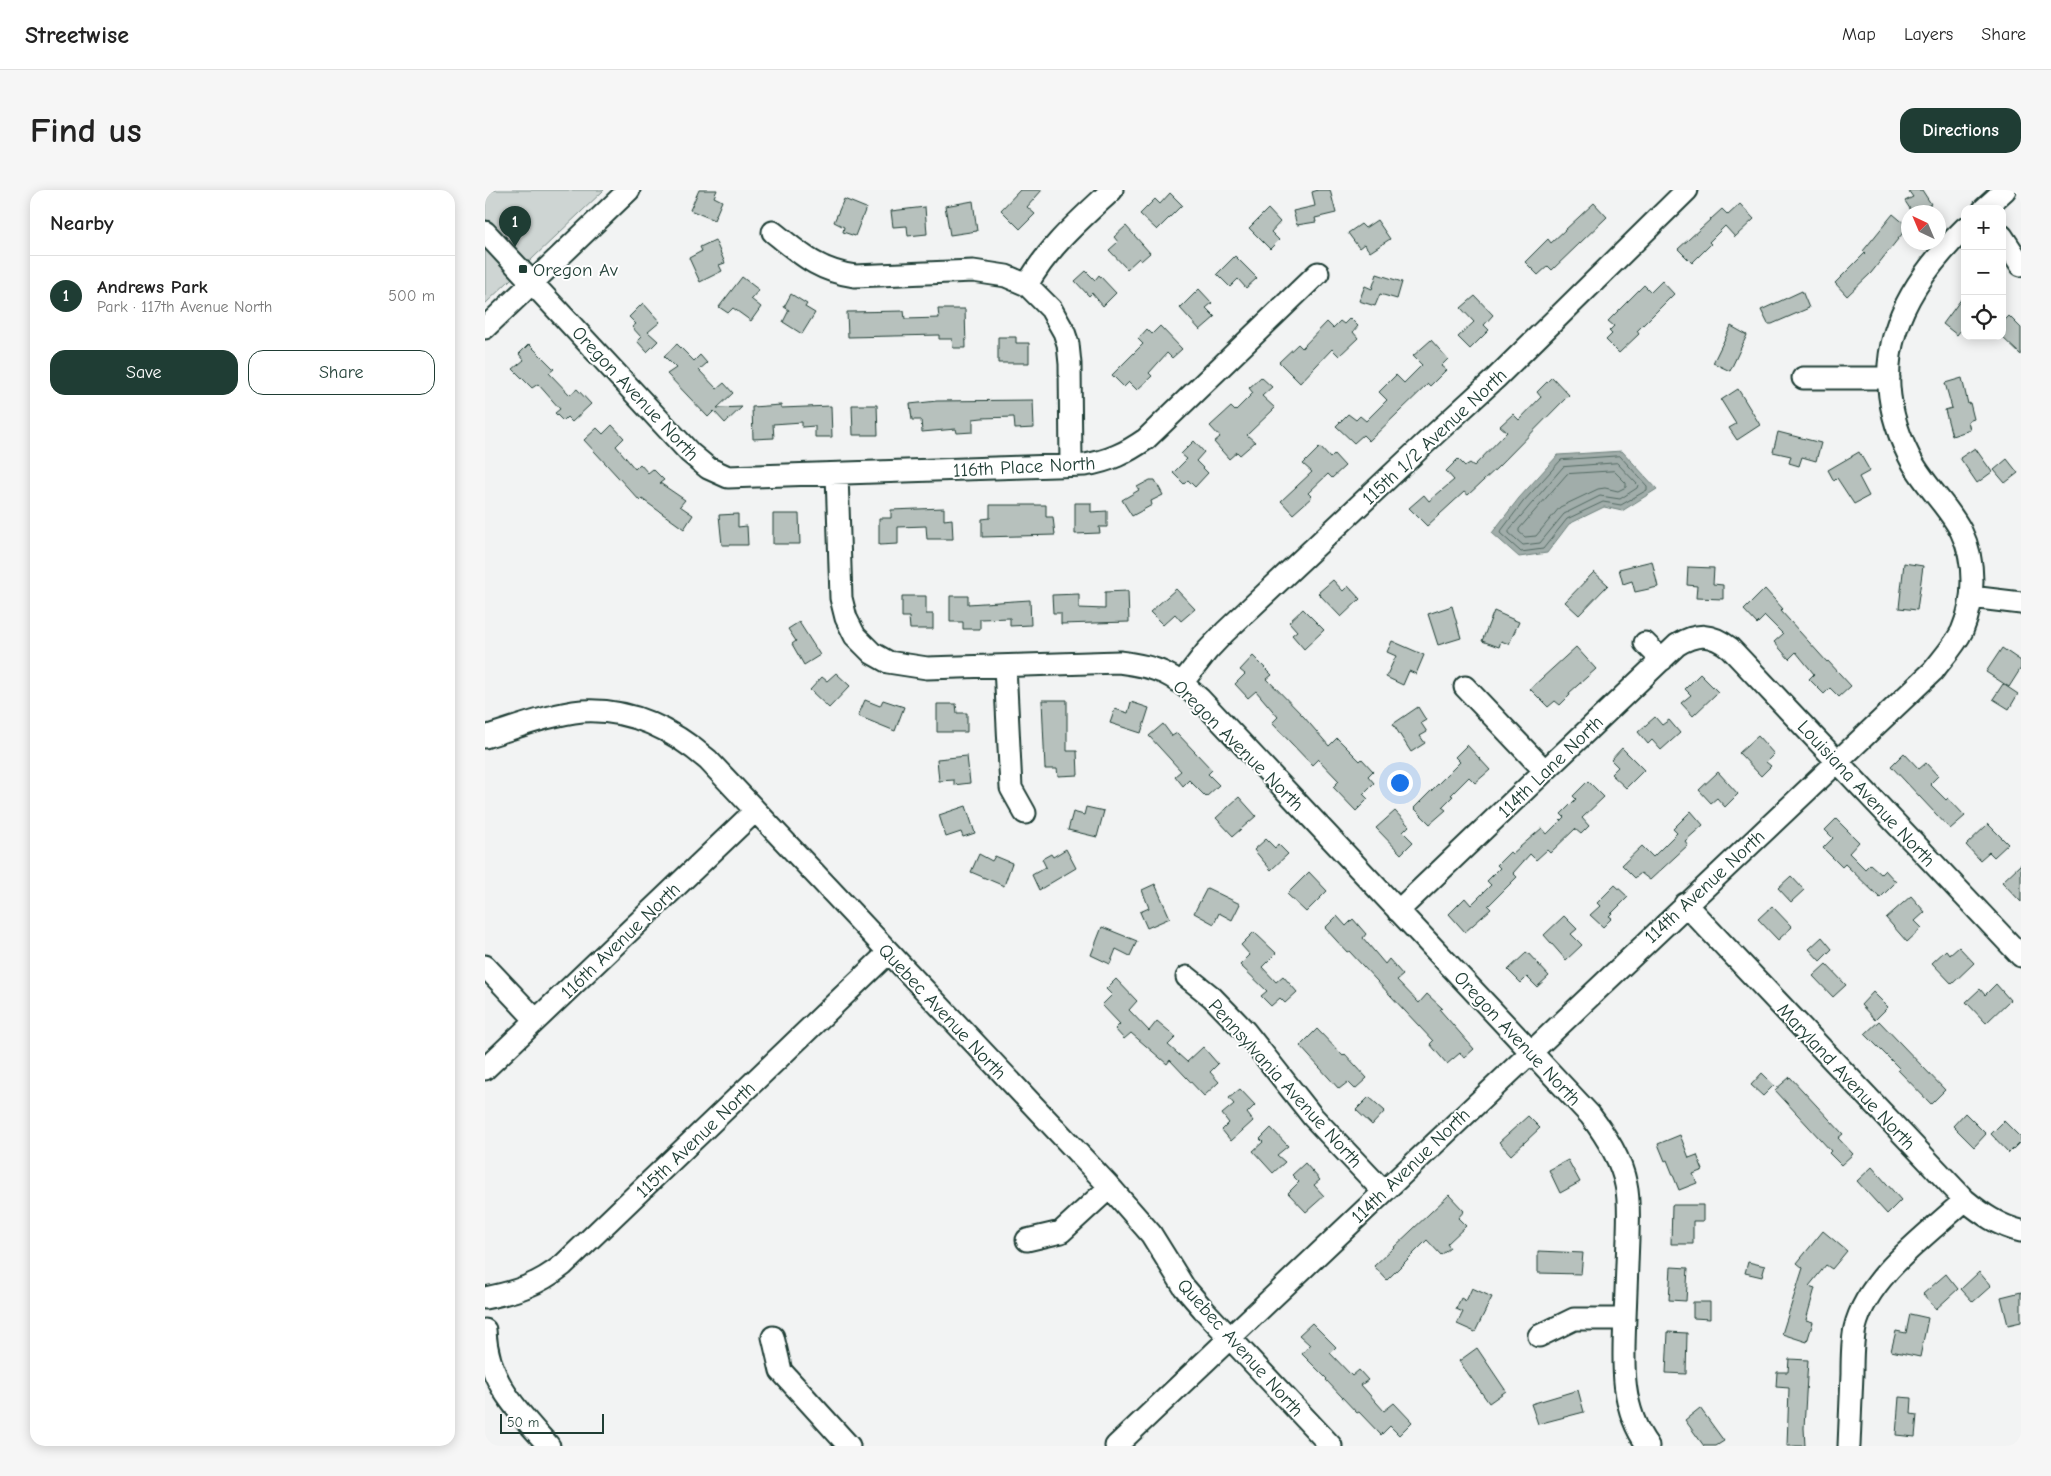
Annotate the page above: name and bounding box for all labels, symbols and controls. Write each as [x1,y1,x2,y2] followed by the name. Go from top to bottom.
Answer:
[25,21,129,49] text: Streetwise
[1842,24,1876,45] text: Map
[1904,24,1953,45] text: Layers
[1981,24,2026,45] text: Share
[1900,108,2021,153] button: Directions
[30,110,142,151] text: Find us
[1901,205,1946,250] north arrow
[1961,205,2006,340] map controls
[1961,205,2006,250] button: +
[499,206,531,247] pin: 1
[50,211,114,235] text: Nearby
[1961,250,2006,295] button: −
[533,259,618,281] place label: Oregon Av
[517,263,529,275] marker: Oregon Av
[97,276,208,298] text: Andrews Park
[63,287,69,305] text: 1
[388,287,435,305] text: 500 m
[1961,295,2006,340] button: locate
[97,298,272,316] text: Park · 117th Avenue North
[567,322,703,465] street label: Oregon Avenue North
[50,350,238,395] button: Save
[248,350,435,395] button: Share
[1358,364,1511,509] street label: 115th 1/2 Avenue North
[952,452,1096,482] street label: 116th Place North
[1168,676,1308,816] street label: Oregon Avenue North
[1494,711,1608,822] street label: 114th Lane North
[1793,716,1940,871] street label: Louisiana Avenue North
[1387,770,1413,796] your location
[1640,825,1769,948] street label: 114th Avenue North
[557,878,685,1003] street label: 116th Avenue North
[874,939,1011,1084] street label: Quebec Avenue North
[1449,967,1585,1110] street label: Oregon Avenue North
[1204,995,1367,1172] street label: Pennsylvania Avenue North
[1773,999,1920,1155] street label: Maryland Avenue North
[632,1077,760,1202] street label: 115th Avenue North
[1347,1104,1474,1228] street label: 114th Avenue North
[1173,1274,1308,1421] street label: Quebec Avenue North
[500,1411,604,1434] scale bar
[507,1414,539,1431] text: 50 m

